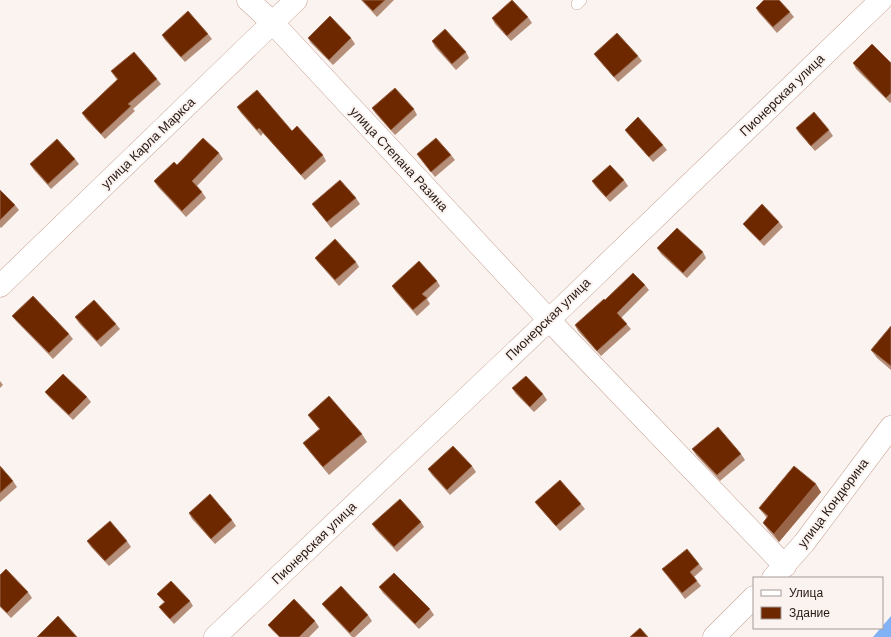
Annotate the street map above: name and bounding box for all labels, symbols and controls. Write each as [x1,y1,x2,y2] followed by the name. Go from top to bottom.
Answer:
[737,50,828,139] street label: Пионерская улица
[98,94,198,192] street label: улица Карла Маркса
[347,104,452,215] street label: улица Степана Разина
[503,274,594,363] street label: Пионерская улица
[795,455,872,550] street label: улица Кондюрина
[269,498,360,587] street label: Пионерская улица
[753,577,883,629] legend
[789,586,823,600] text: Улица
[789,606,830,620] text: Здание

